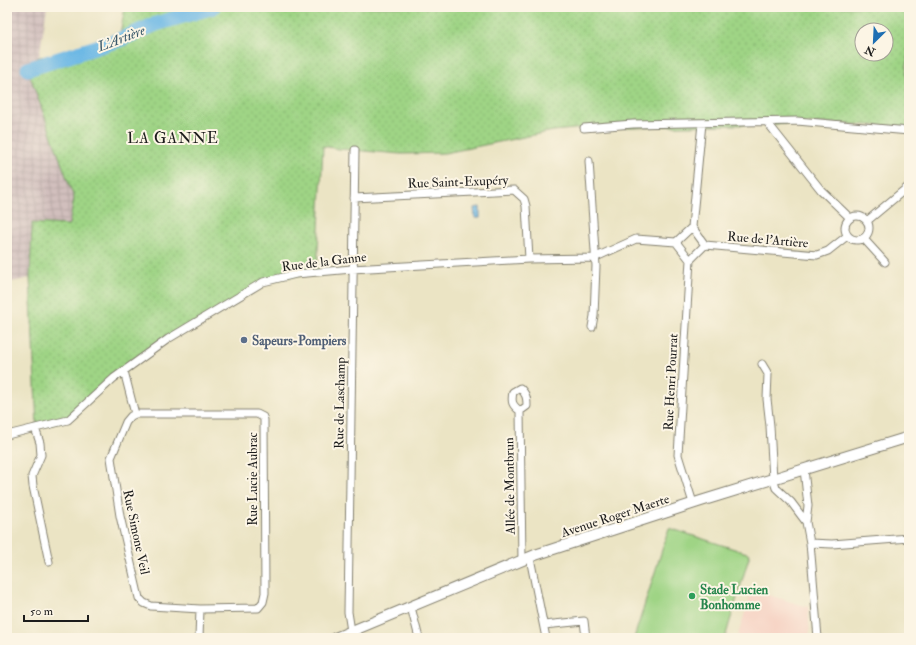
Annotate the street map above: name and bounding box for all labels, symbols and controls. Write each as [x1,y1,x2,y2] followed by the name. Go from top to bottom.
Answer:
[94,22,148,56] water label: L'Artière
[854,22,894,62] north arrow
[862,42,878,59] text: N
[127,129,219,148] district label: LA GANNE
[407,172,509,193] street label: Rue Saint-Exupéry
[727,228,810,252] street label: Rue de l'Artière
[281,249,368,275] street label: Rue de la Ganne
[252,333,347,350] place label: Sapeurs-Pompiers
[660,333,682,431] street label: Rue Henri Pourrat
[239,335,249,345] marker: Sapeurs-Pompiers
[331,357,350,449] street label: Rue de Laschamp
[245,432,261,526] street label: Rue Lucie Aubrac
[501,437,519,536] street label: Allée de Montbrun
[119,488,153,577] street label: Rue Simone Veil
[558,491,672,541] street label: Avenue Roger Maerte
[700,582,769,613] place label: Stade Lucien Bonhomme
[687,591,697,601] marker: Stade Lucien Bonhomme
[24,597,88,623] scale bar
[30,604,54,619] text: 50 m

